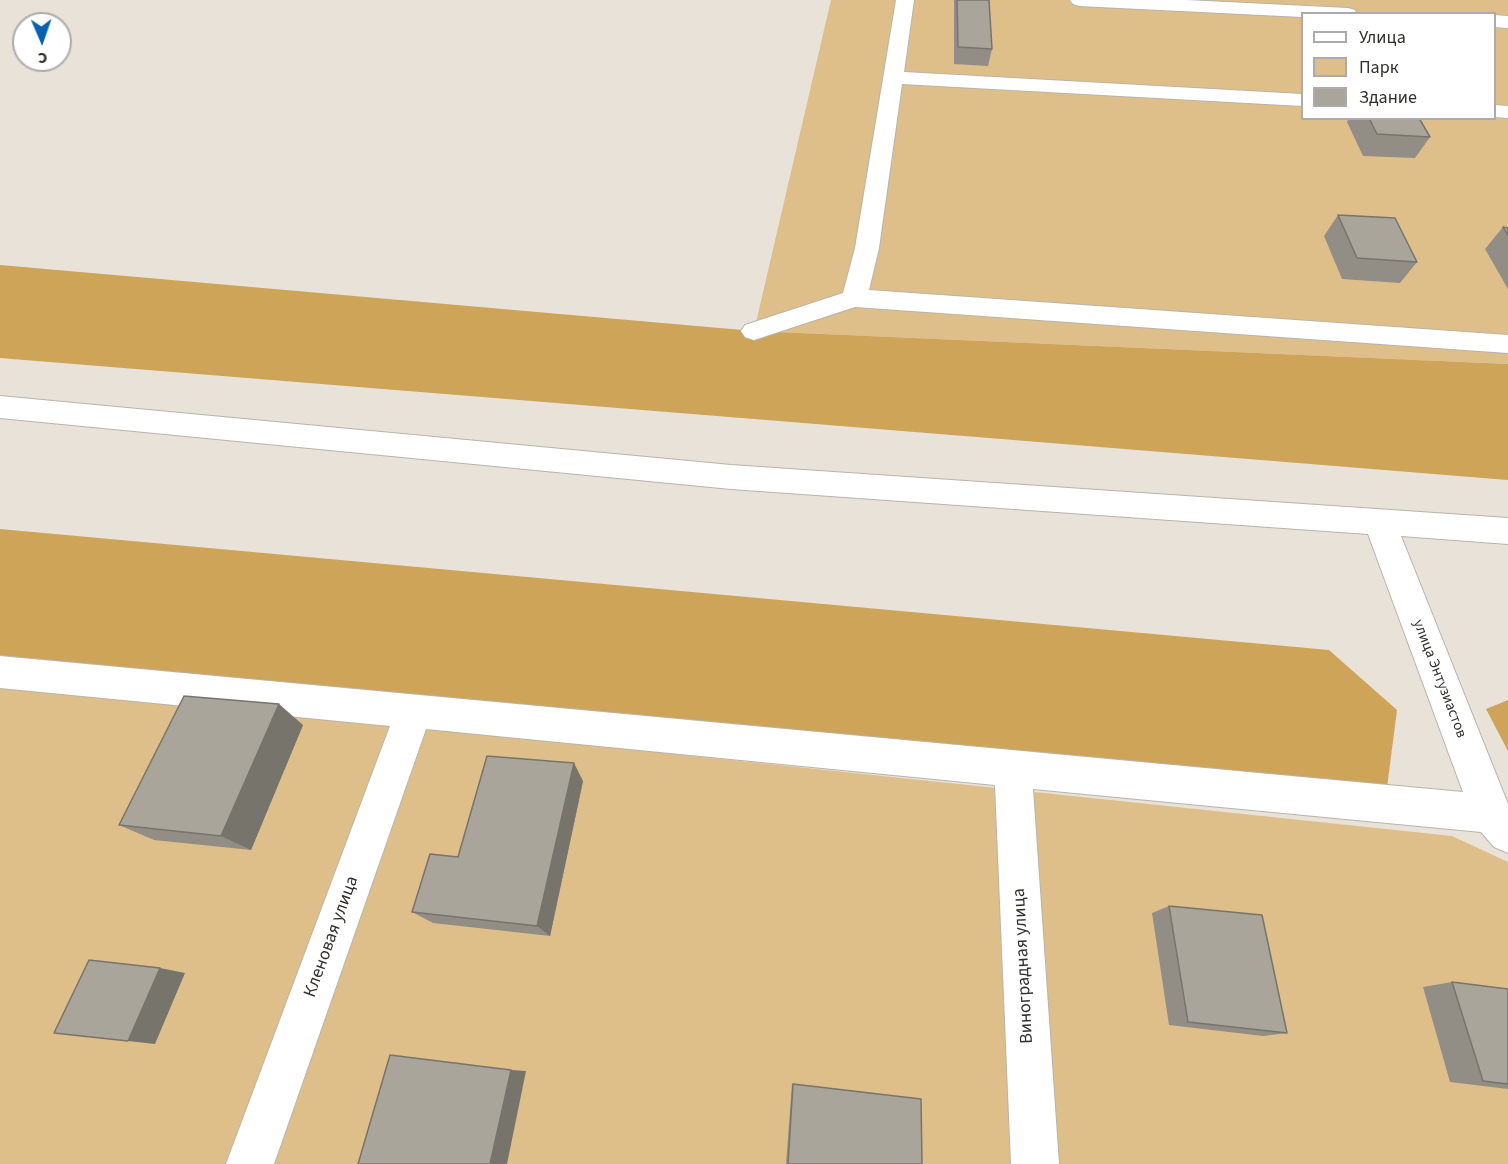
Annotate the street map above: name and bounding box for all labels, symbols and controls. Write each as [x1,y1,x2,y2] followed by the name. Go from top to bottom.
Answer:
[12,12,72,72] north arrow
[1301,12,1496,120] legend
[1359,25,1406,50] text: Улица
[38,47,48,69] text: С
[1359,55,1399,80] text: Парк
[1359,85,1417,110] text: Здание
[1408,617,1470,741] street label: улица Энтузиастов
[300,873,364,1001] street label: Кленовая улица
[1009,888,1039,1044] street label: Виноградная улица

